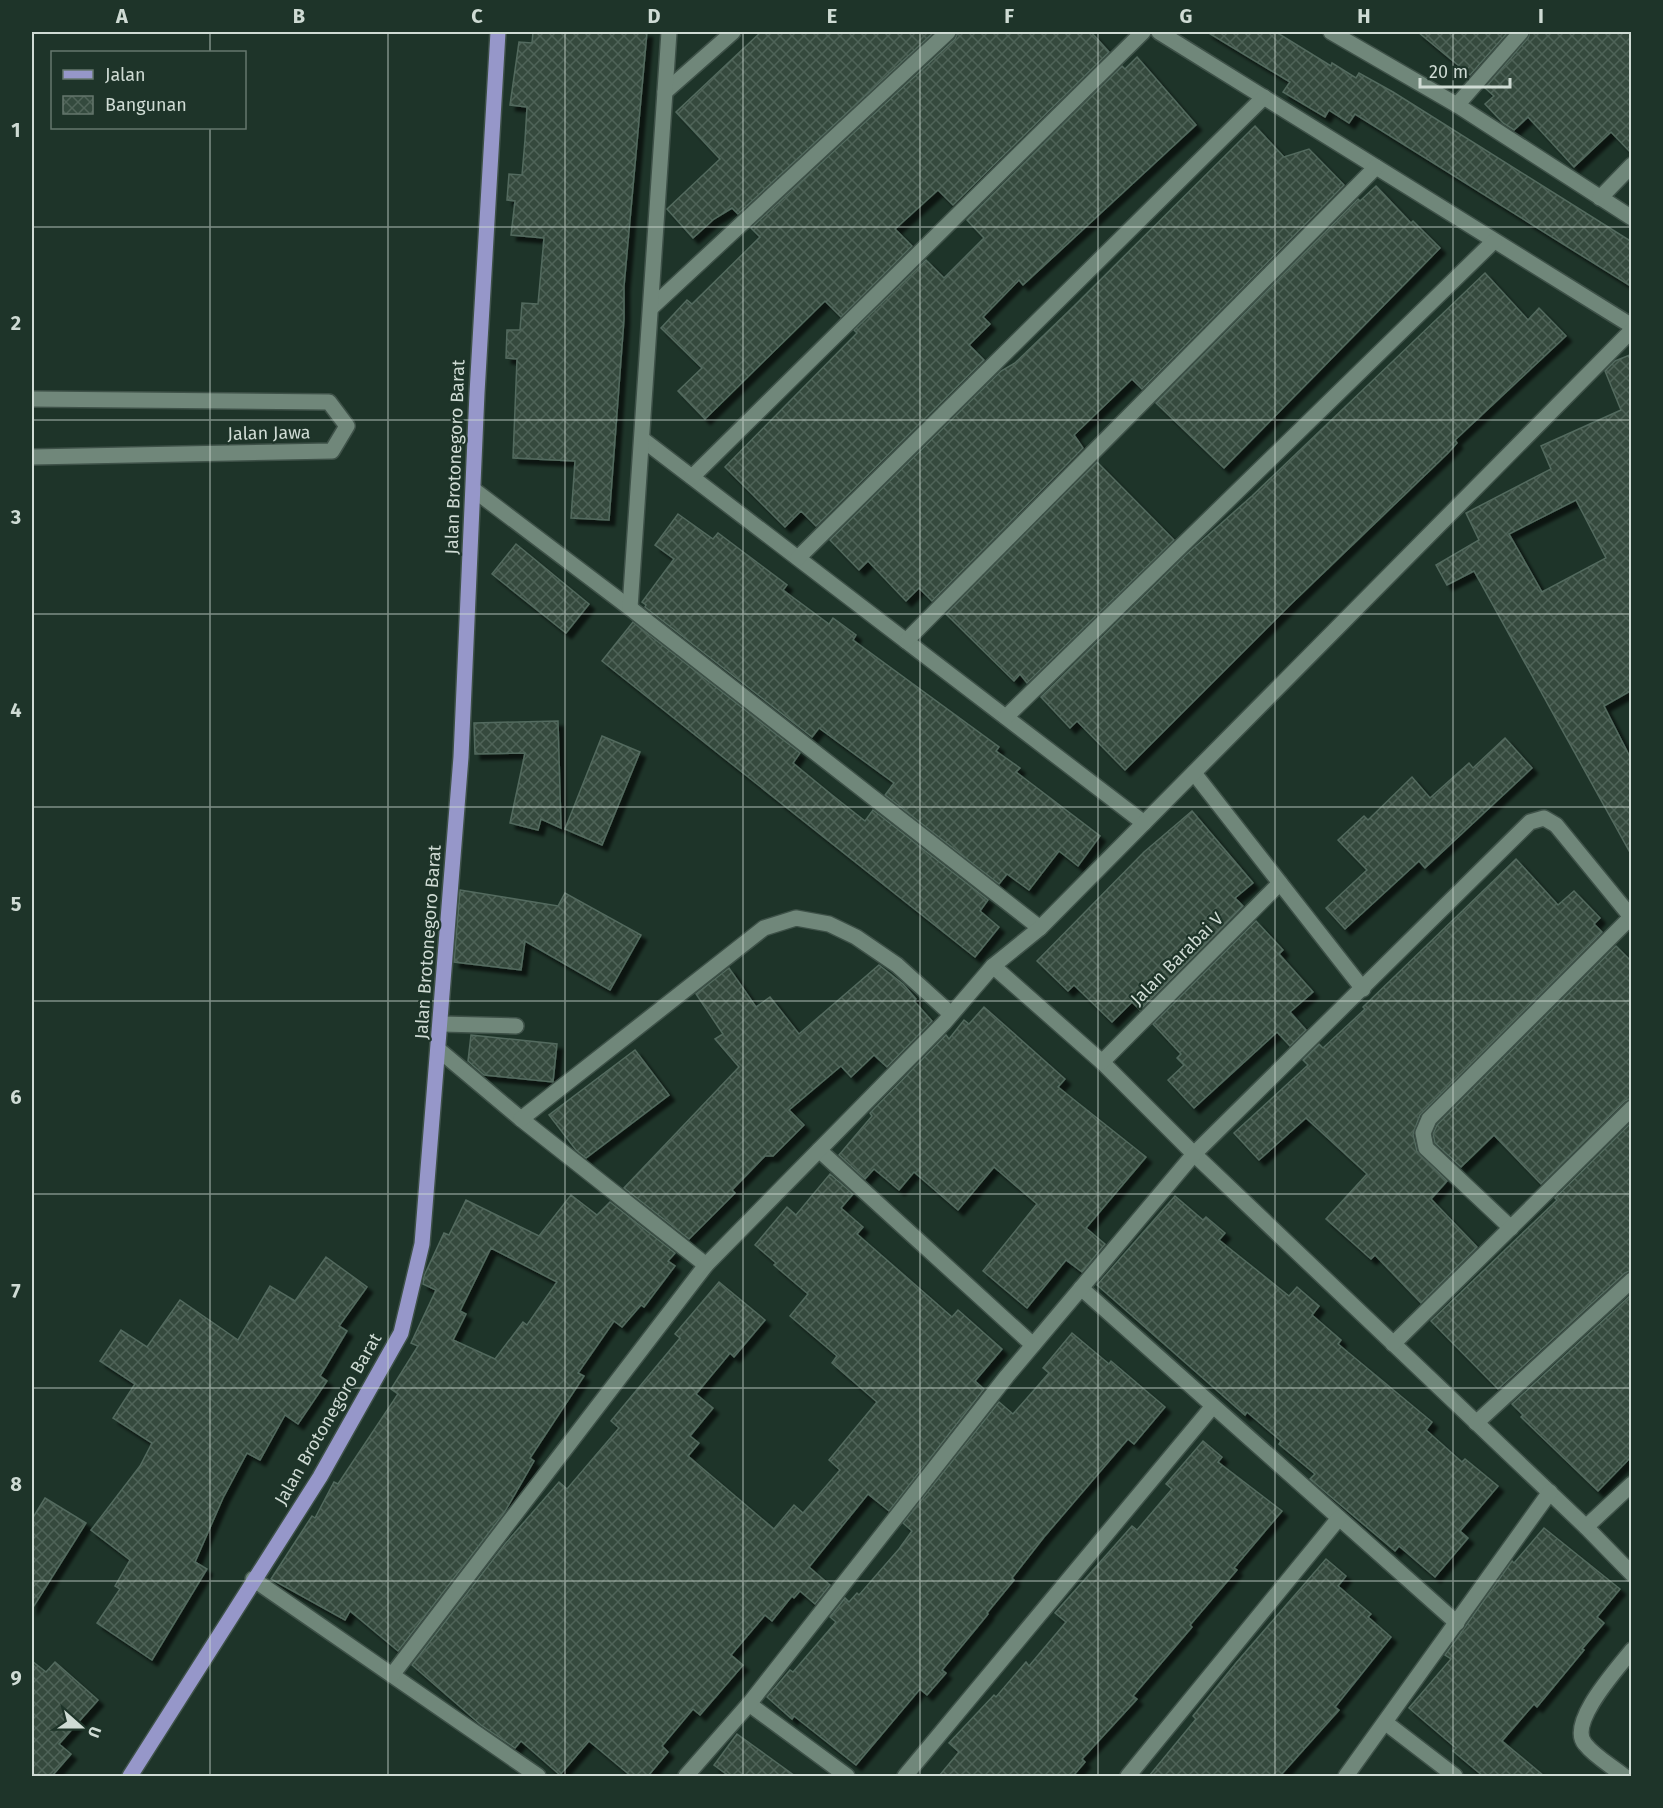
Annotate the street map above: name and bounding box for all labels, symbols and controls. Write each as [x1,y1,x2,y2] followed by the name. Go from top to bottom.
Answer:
[115,4,129,28] text: A
[293,4,305,28] text: B
[471,4,483,28] text: C
[647,4,661,28] text: D
[827,4,837,28] text: E
[1004,4,1014,28] text: F
[1180,4,1192,28] text: G
[1357,4,1371,28] text: H
[1538,4,1544,28] text: I
[51,51,246,129] legend
[1420,51,1510,89] scale bar
[1429,61,1468,83] text: 20 m
[105,64,146,86] text: Jalan
[105,94,187,116] text: Bangunan
[11,118,21,142] text: 1
[11,311,21,335] text: 2
[441,359,469,555] street label: Jalan Brotonegoro Barat
[227,421,311,445] street label: Jalan Jawa
[10,505,21,529] text: 3
[10,698,22,722] text: 4
[410,843,446,1040] street label: Jalan Brotonegoro Barat
[11,892,22,916] text: 5
[1126,908,1228,1010] street label: Jalan Barabai V
[10,1085,22,1109] text: 6
[11,1279,21,1303] text: 7
[270,1329,387,1509] street label: Jalan Brotonegoro Barat
[10,1472,22,1496] text: 8
[10,1666,22,1690] text: 9
[51,1697,111,1757] north arrow
[84,1724,105,1740] text: U

